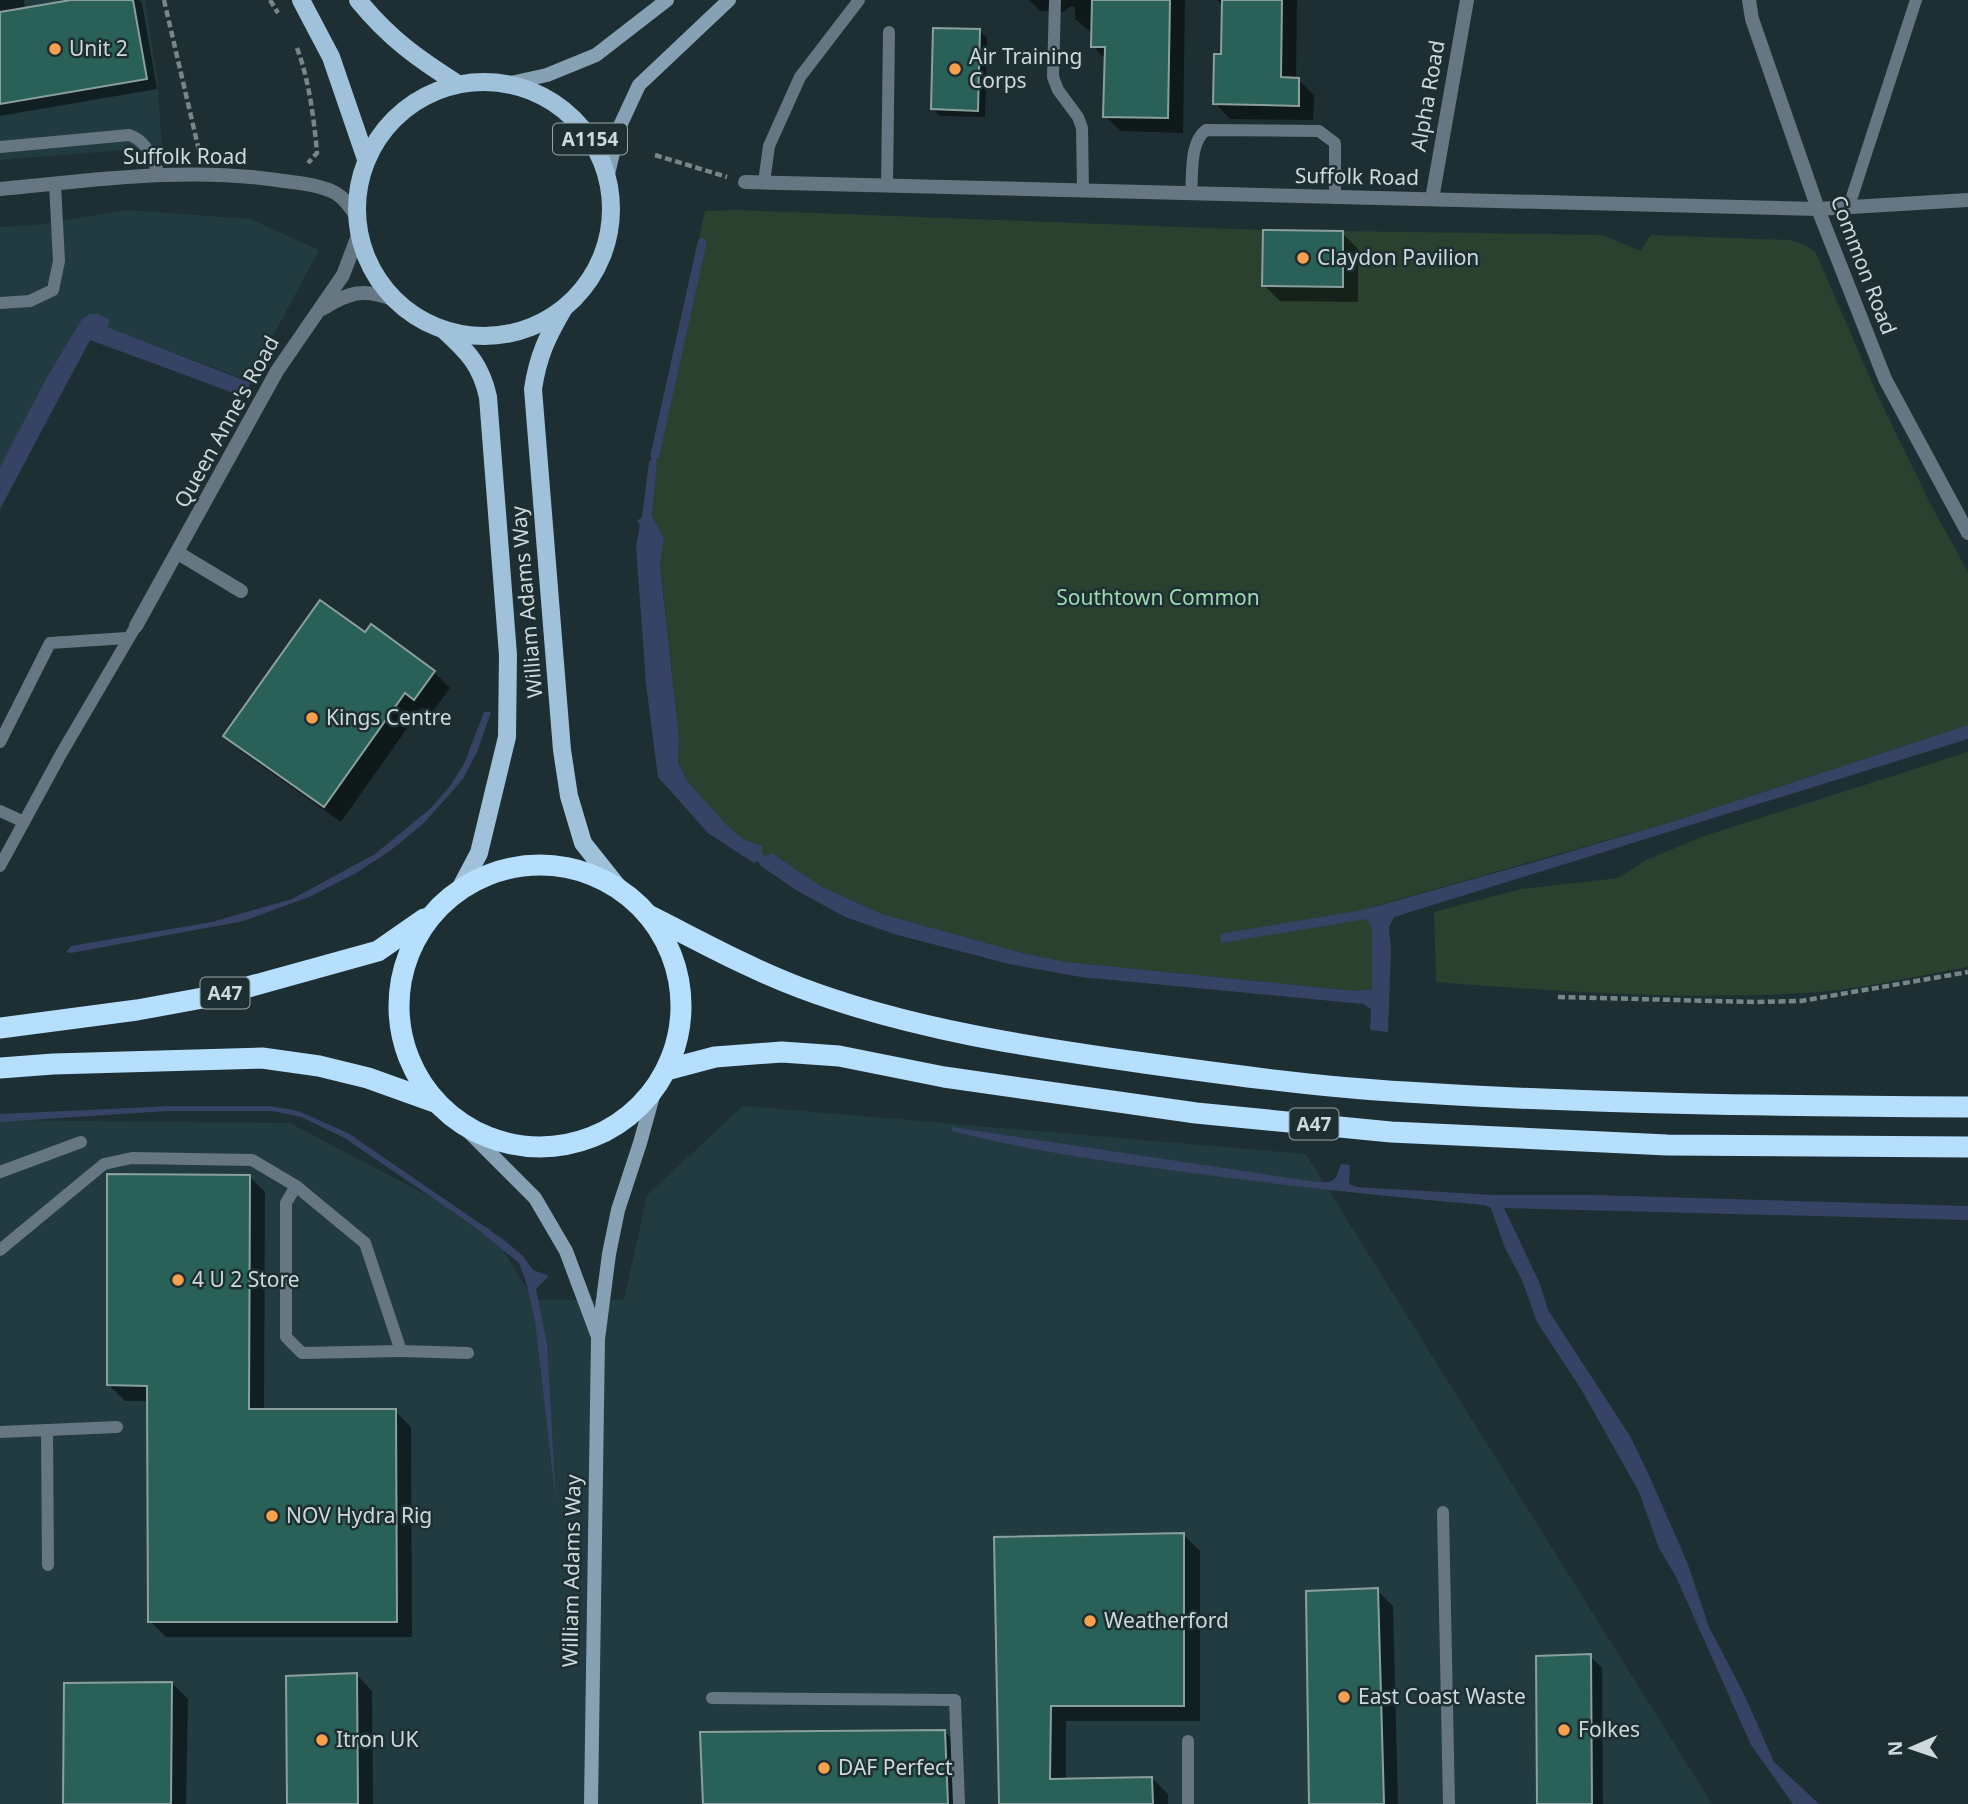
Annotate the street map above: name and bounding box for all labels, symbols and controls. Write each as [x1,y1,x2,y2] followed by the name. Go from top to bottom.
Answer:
[69,34,128,62] place label: Unit 2
[1403,38,1451,154] street label: Alpha Road
[47,41,63,57] marker: Unit 2
[969,42,1082,94] place label: Air Training Corps
[947,61,963,77] marker: Air Training Corps
[553,124,627,154] road number: A1154
[123,142,247,170] street label: Suffolk Road
[1295,161,1419,191] street label: Suffolk Road
[1825,191,1903,338] street label: Common Road
[1317,243,1479,271] place label: Claydon Pavilion
[1295,250,1311,266] marker: Claydon Pavilion
[167,331,285,513] street label: Queen Anne's Road
[504,504,548,699] street label: William Adams Way
[1056,583,1260,611] park label: Southtown Common
[326,703,452,731] place label: Kings Centre
[304,710,320,726] marker: Kings Centre
[201,978,250,1009] road number: A47
[1290,1108,1338,1140] road number: A47
[192,1265,300,1293] place label: 4 U 2 Store
[170,1272,186,1288] marker: 4 U 2 Store
[555,1474,587,1668] street label: William Adams Way
[286,1501,432,1529] place label: NOV Hydra Rig
[264,1508,280,1524] marker: NOV Hydra Rig
[1104,1606,1229,1634] place label: Weatherford
[1082,1613,1098,1629] marker: Weatherford
[1358,1682,1526,1710] place label: East Coast Waste
[1336,1689,1352,1705] marker: East Coast Waste
[1877,1713,1947,1783] north arrow
[1578,1715,1640,1743] place label: Folkes
[1556,1722,1572,1738] marker: Folkes
[336,1725,418,1753] place label: Itron UK
[314,1732,330,1748] marker: Itron UK
[1882,1740,1908,1757] text: N
[838,1753,953,1781] place label: DAF Perfect
[816,1760,832,1776] marker: DAF Perfect

